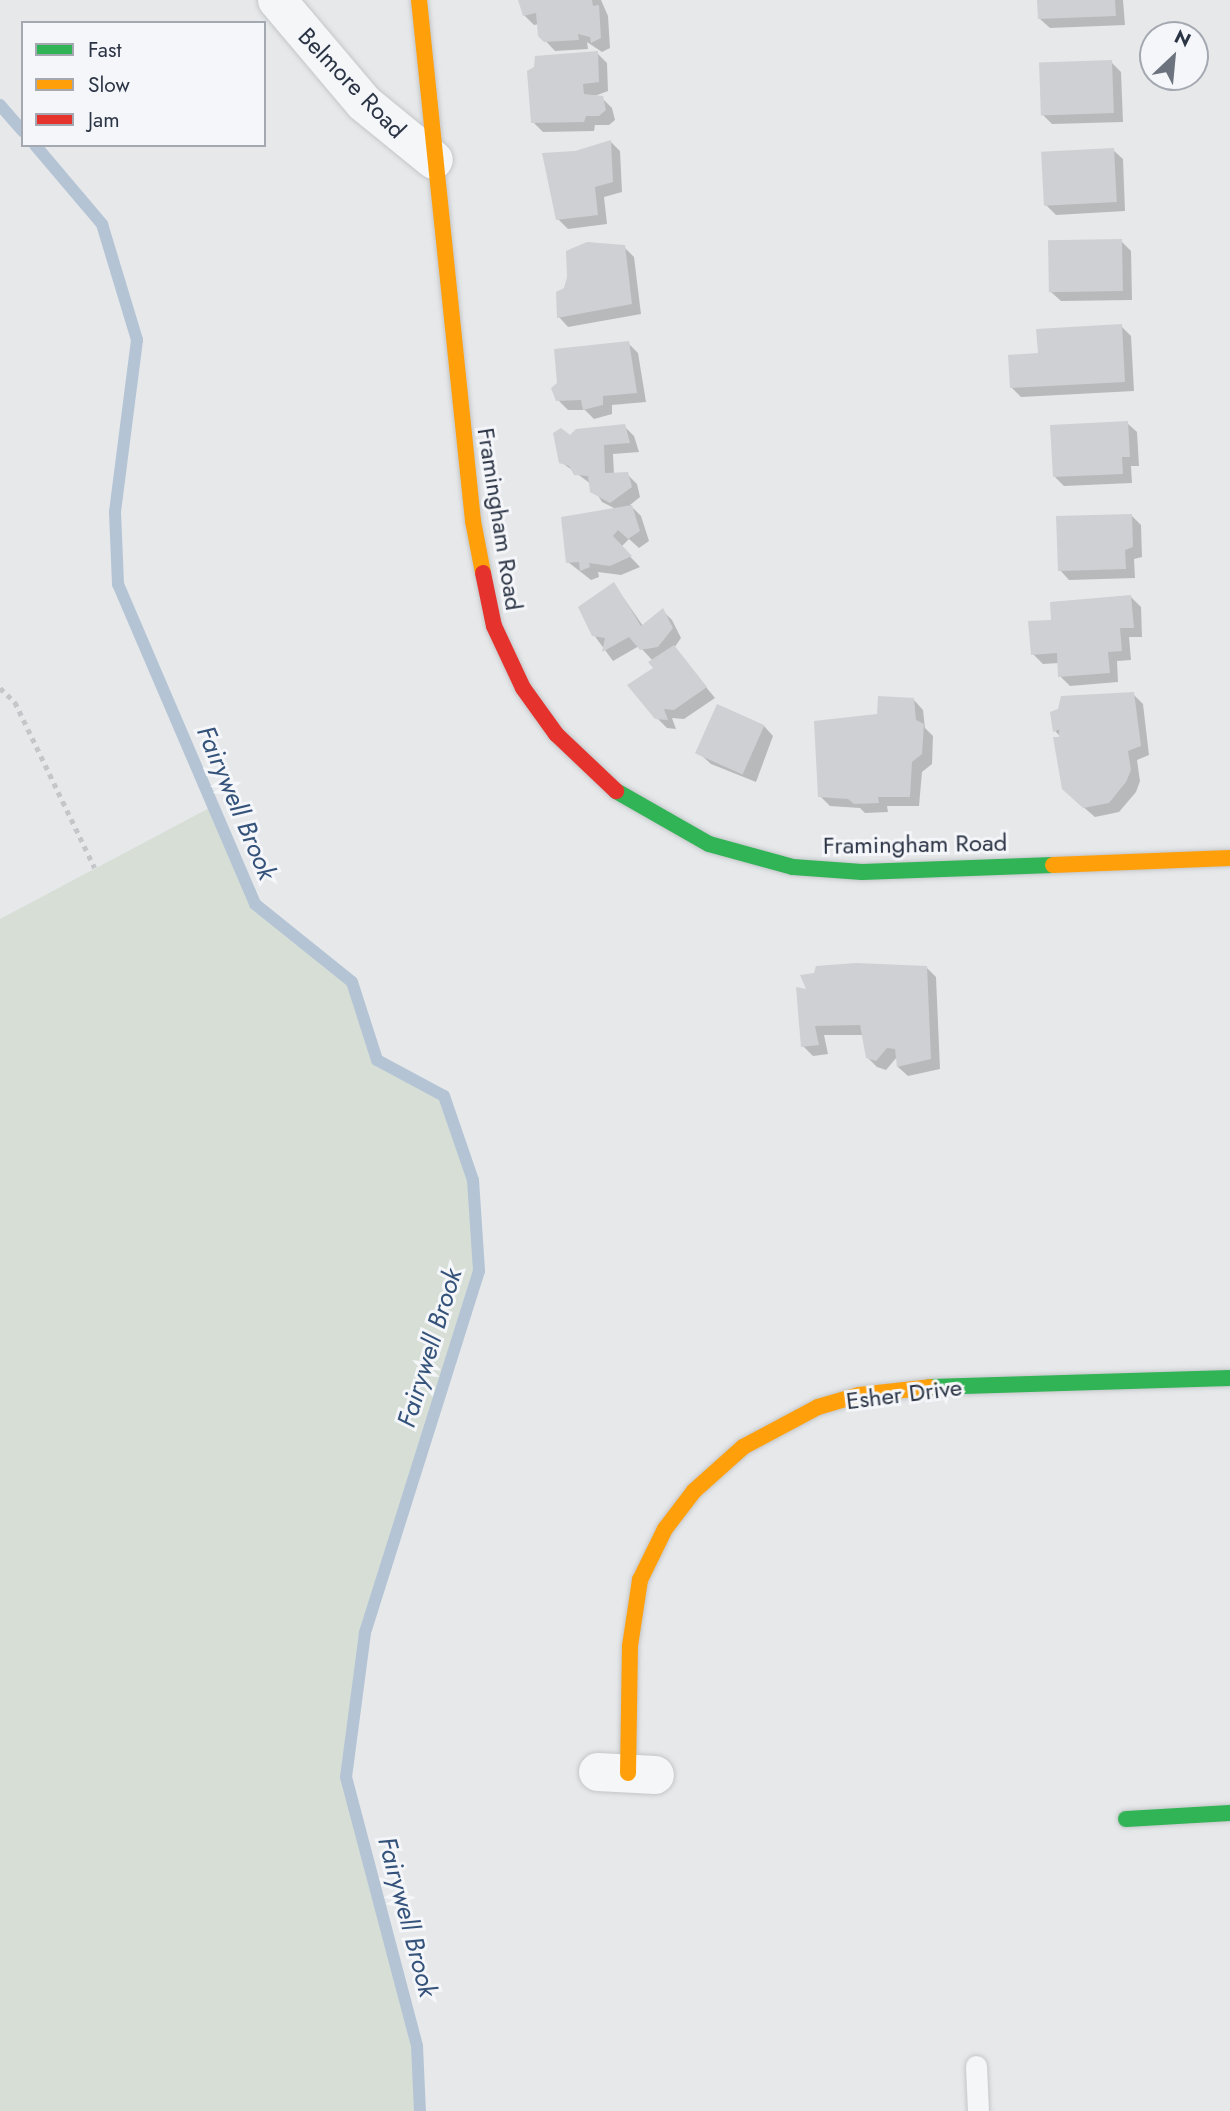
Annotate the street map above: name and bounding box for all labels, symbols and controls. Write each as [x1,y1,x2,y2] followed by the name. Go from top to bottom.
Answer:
[21,21,266,147] legend
[1139,21,1209,91] north arrow
[292,22,412,144] street label: Belmore Road
[1170,23,1195,54] text: N
[88,35,121,65] text: Fast
[88,70,130,100] text: Slow
[88,105,120,135] text: Jam
[471,426,529,612] street label: Framingham Road
[190,721,282,885] water label: Fairywell Brook
[823,828,1007,860] street label: Framingham Road
[391,1265,469,1431] water label: Fairywell Brook
[844,1373,964,1415] street label: Esher Drive
[371,1834,443,2000] water label: Fairywell Brook

